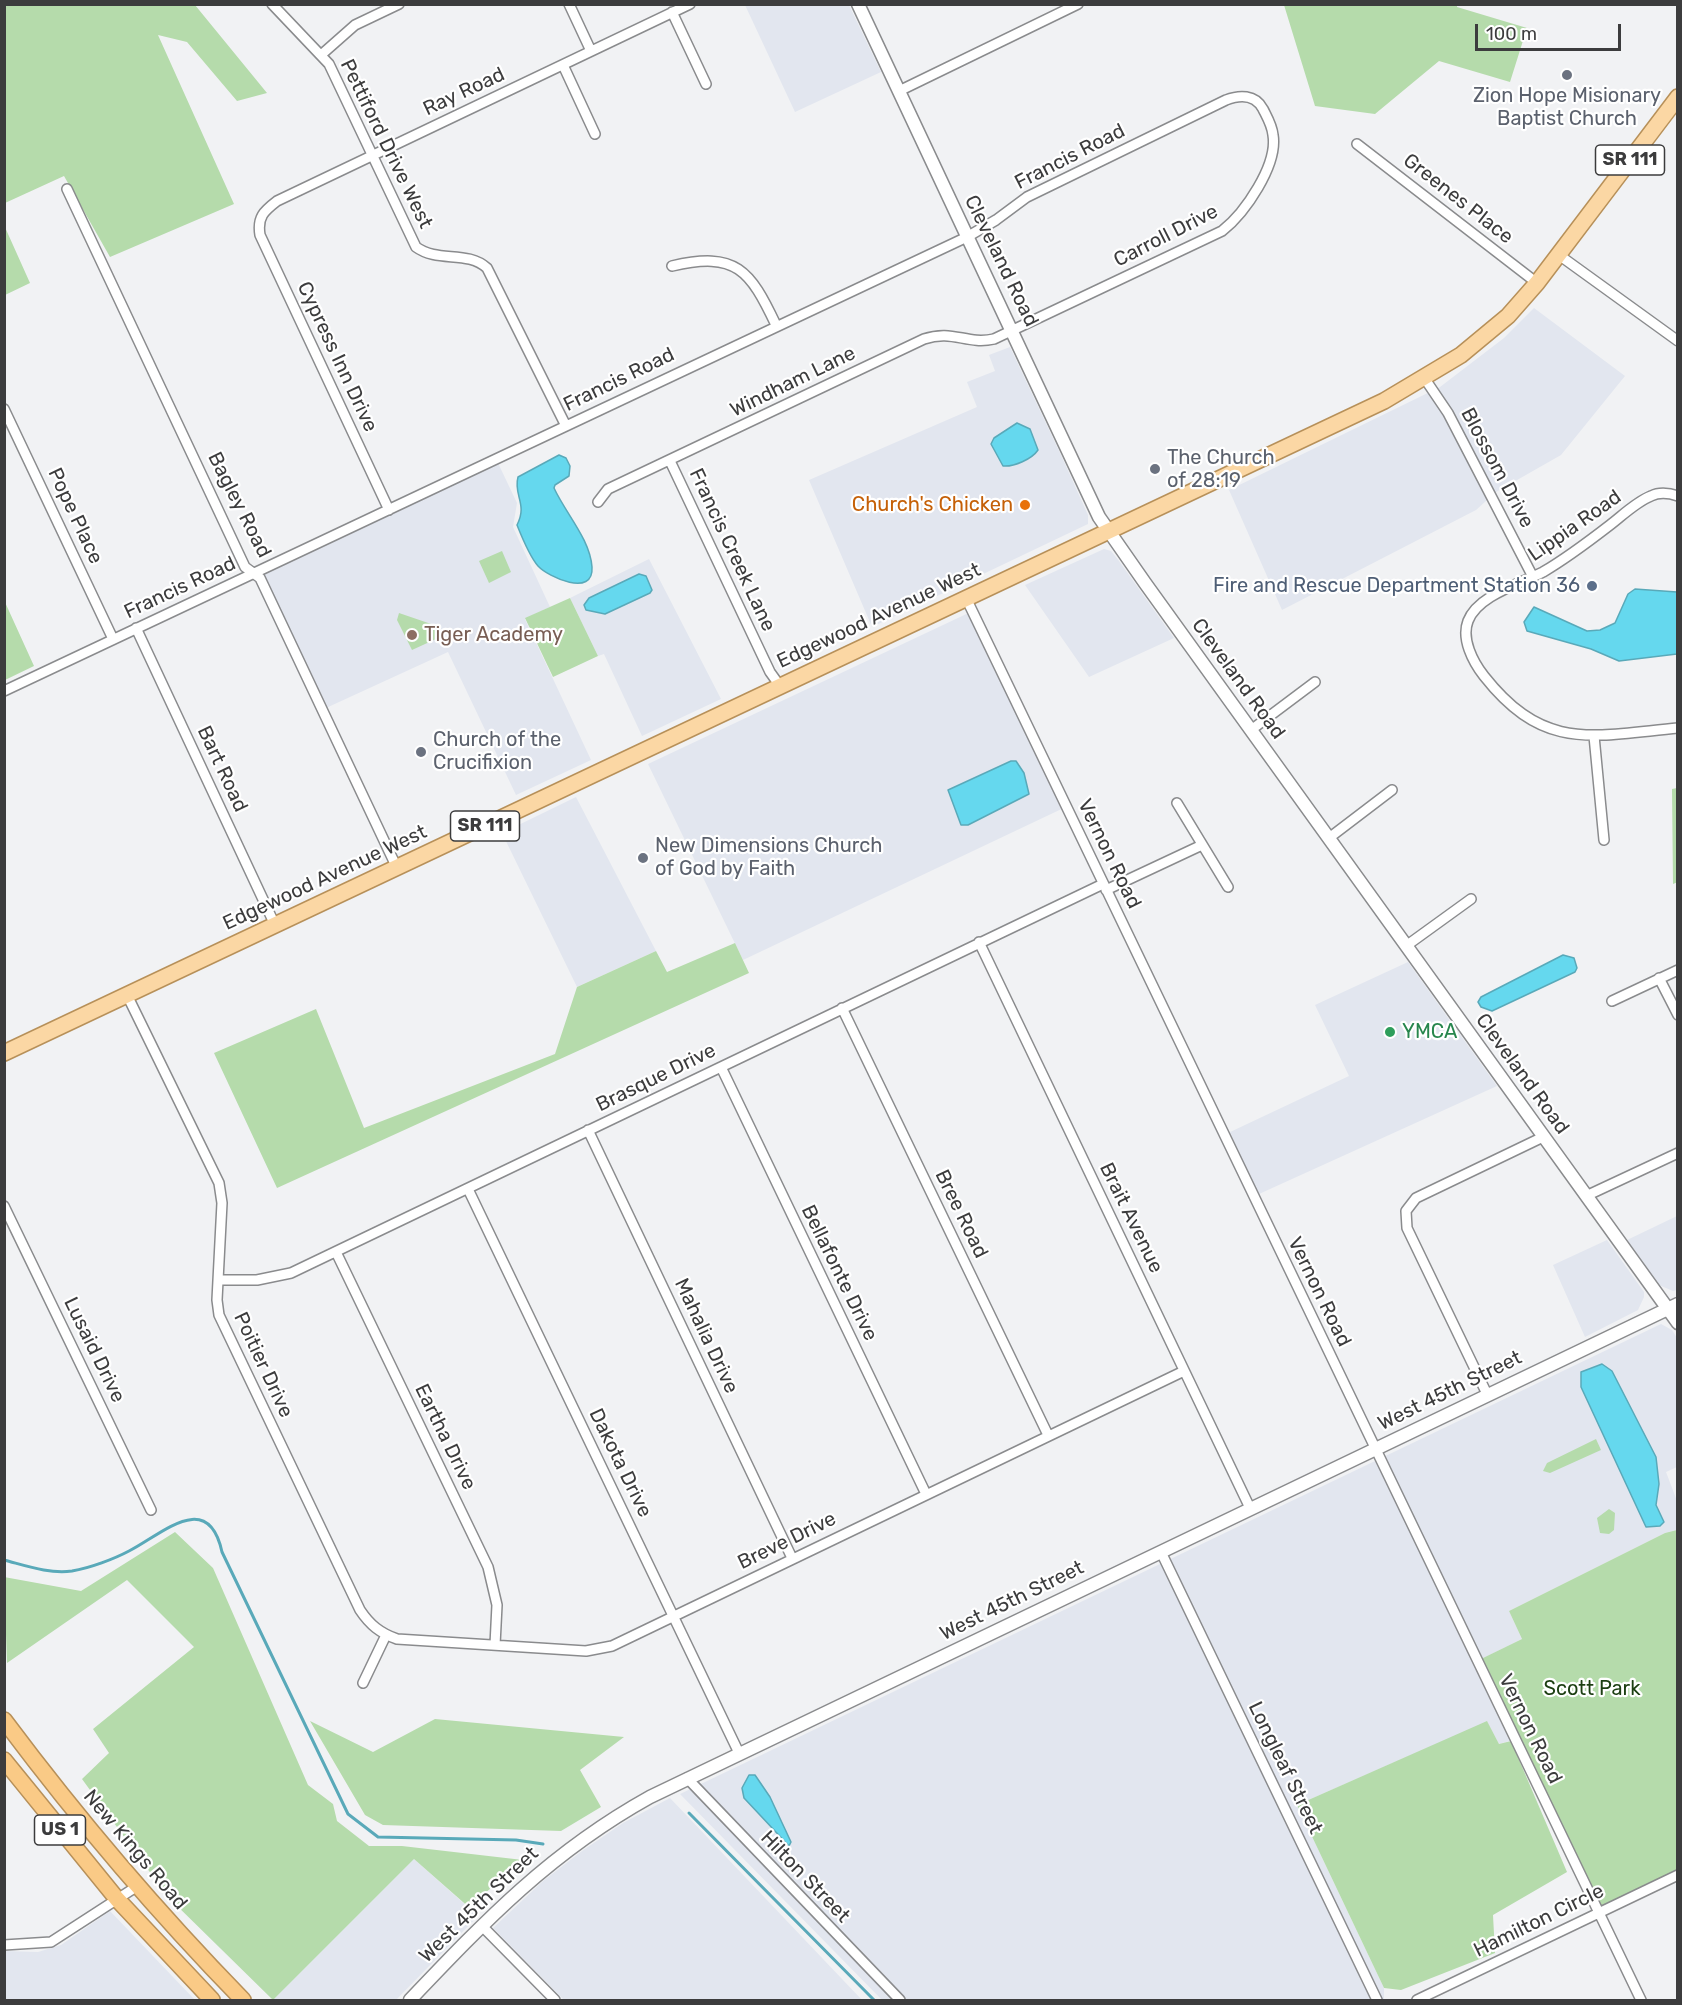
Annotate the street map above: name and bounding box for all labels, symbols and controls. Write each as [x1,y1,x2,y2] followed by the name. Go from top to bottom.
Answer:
[1478,12,1624,50] scale bar
[1486,23,1537,45] text: 100 m
[335,55,437,233] street label: Pettiford Drive West
[419,63,509,121] street label: Ray Road
[1560,68,1574,82] marker: Zion Hope Misionary Baptist Church
[1473,84,1661,131] place label: Zion Hope Misionary Baptist Church
[1011,119,1129,195] street label: Francis Road
[1596,145,1664,175] road number: SR 111
[1398,149,1518,249] street label: Greenes Place
[959,191,1043,331] street label: Cleveland Road
[1110,200,1222,272] street label: Carroll Drive
[292,278,382,436] street label: Cypress Inn Drive
[726,341,860,423] street label: Windham Lane
[560,343,678,417] street label: Francis Road
[1455,404,1539,532] street label: Blossom Drive
[1167,446,1275,493] place label: The Church of 28:19
[202,448,276,562] street label: Bagley Road
[1148,462,1162,476] marker: The Church of 28:19
[42,464,108,568] street label: Pope Place
[684,465,780,635] street label: Francis Creek Lane
[1524,485,1626,567] street label: Lippia Road
[852,493,1013,517] place label: Church's Chicken
[1018,498,1032,512] marker: Church's Chicken
[120,552,240,624] street label: Francis Road
[773,558,985,674] street label: Edgewood Avenue West
[1213,574,1580,598] place label: Fire and Rescue Department Station 36
[1585,579,1599,593] marker: Fire and Rescue Department Station 36
[1186,614,1290,744] street label: Cleveland Road
[424,623,563,647] place label: Tiger Academy
[405,628,419,642] marker: Tiger Academy
[192,722,252,816] street label: Bart Road
[433,728,561,775] place label: Church of the Crucifixion
[414,745,428,759] marker: Church of the Crucifixion
[1072,795,1146,913] street label: Vernon Road
[450,811,520,841] road number: SR 111
[219,820,431,936] street label: Edgewood Avenue West
[655,834,882,881] place label: New Dimensions Church of God by Faith
[636,851,650,865] marker: New Dimensions Church of God by Faith
[1470,1009,1574,1139] street label: Cleveland Road
[1402,1020,1457,1044] place label: YMCA
[1383,1025,1397,1039] marker: YMCA
[592,1039,720,1117] street label: Brasque Drive
[1094,1159,1168,1277] street label: Brait Avenue
[929,1166,993,1262] street label: Bree Road
[796,1201,882,1345] street label: Bellafonte Drive
[1282,1233,1356,1351] street label: Vernon Road
[669,1275,743,1397] street label: Mahalia Drive
[58,1294,130,1406] street label: Lusaid Drive
[228,1308,298,1422] street label: Poitier Drive
[1374,1346,1526,1436] street label: West 45th Street
[409,1380,481,1494] street label: Eartha Drive
[583,1405,657,1521] street label: Dakota Drive
[734,1507,840,1575] street label: Breve Drive
[936,1556,1088,1646] street label: West 45th Street
[1493,1670,1567,1788] street label: Vernon Road
[1543,1677,1641,1701] park label: Scott Park
[1243,1698,1327,1838] street label: Longleaf Street
[78,1785,192,1915] street label: New Kings Road
[34,1815,86,1845] road number: US 1
[755,1826,855,1928] street label: Hilton Street
[414,1842,544,1968] street label: West 45th Street
[1470,1879,1608,1963] street label: Hamilton Circle

